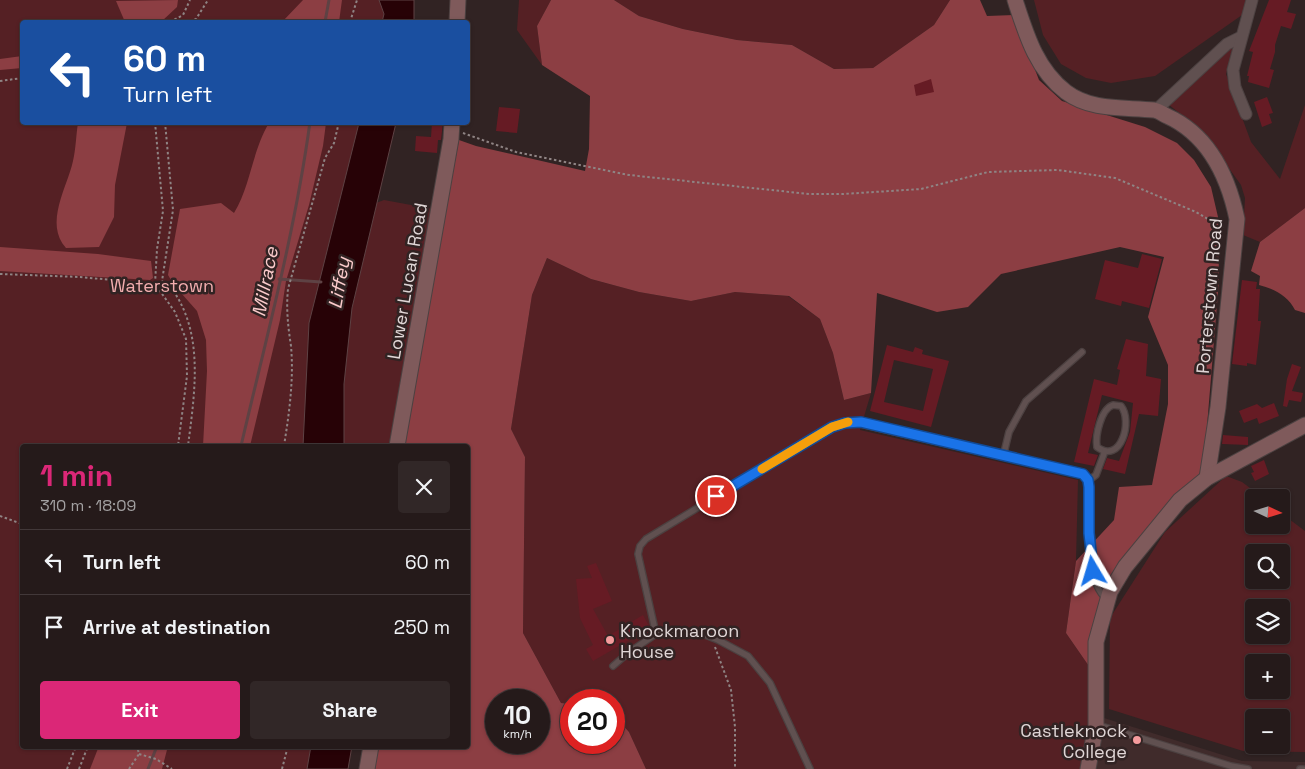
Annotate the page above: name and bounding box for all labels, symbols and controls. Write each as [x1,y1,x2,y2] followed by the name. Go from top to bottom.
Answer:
[123,37,206,81] text: 60 m
[40,40,105,105] icon: left
[123,80,213,108] text: Turn left
[382,201,432,361] street label: Lower Lucan Road
[1191,217,1227,375] street label: Porterstown Road
[246,244,284,319] water label: Millrace
[322,254,356,311] water label: Liffey
[110,274,214,297] park label: Waterstown
[40,456,113,495] text: 1 min
[398,461,450,513] button: close
[695,475,737,517] pin
[702,482,730,510] icon: arrive
[1245,489,1290,534] north arrow
[1245,489,1290,754] map controls
[40,495,136,516] text: 310 m · 18:09
[1066,544,1118,596] position arrow
[1245,544,1290,589] button: search
[40,548,68,576] icon: left
[83,550,161,575] text: Turn left
[405,550,450,575] text: 60 m
[1245,599,1290,644] button: layers
[40,613,68,641] icon: arrive
[83,615,271,640] text: Arrive at destination
[394,615,450,640] text: 250 m
[620,619,739,663] place label: Knockmaroon House
[604,634,616,646] marker: Knockmaroon House
[1245,654,1290,699] button: +
[40,681,240,739] button: Exit
[250,681,450,739] button: Share
[560,689,625,754] speed limit sign: 20
[504,699,531,731] text: 10
[1245,709,1290,754] button: −
[1020,719,1127,763] place label: Castleknock College
[503,726,532,742] text: km/h
[1131,734,1143,746] marker: Castleknock College

